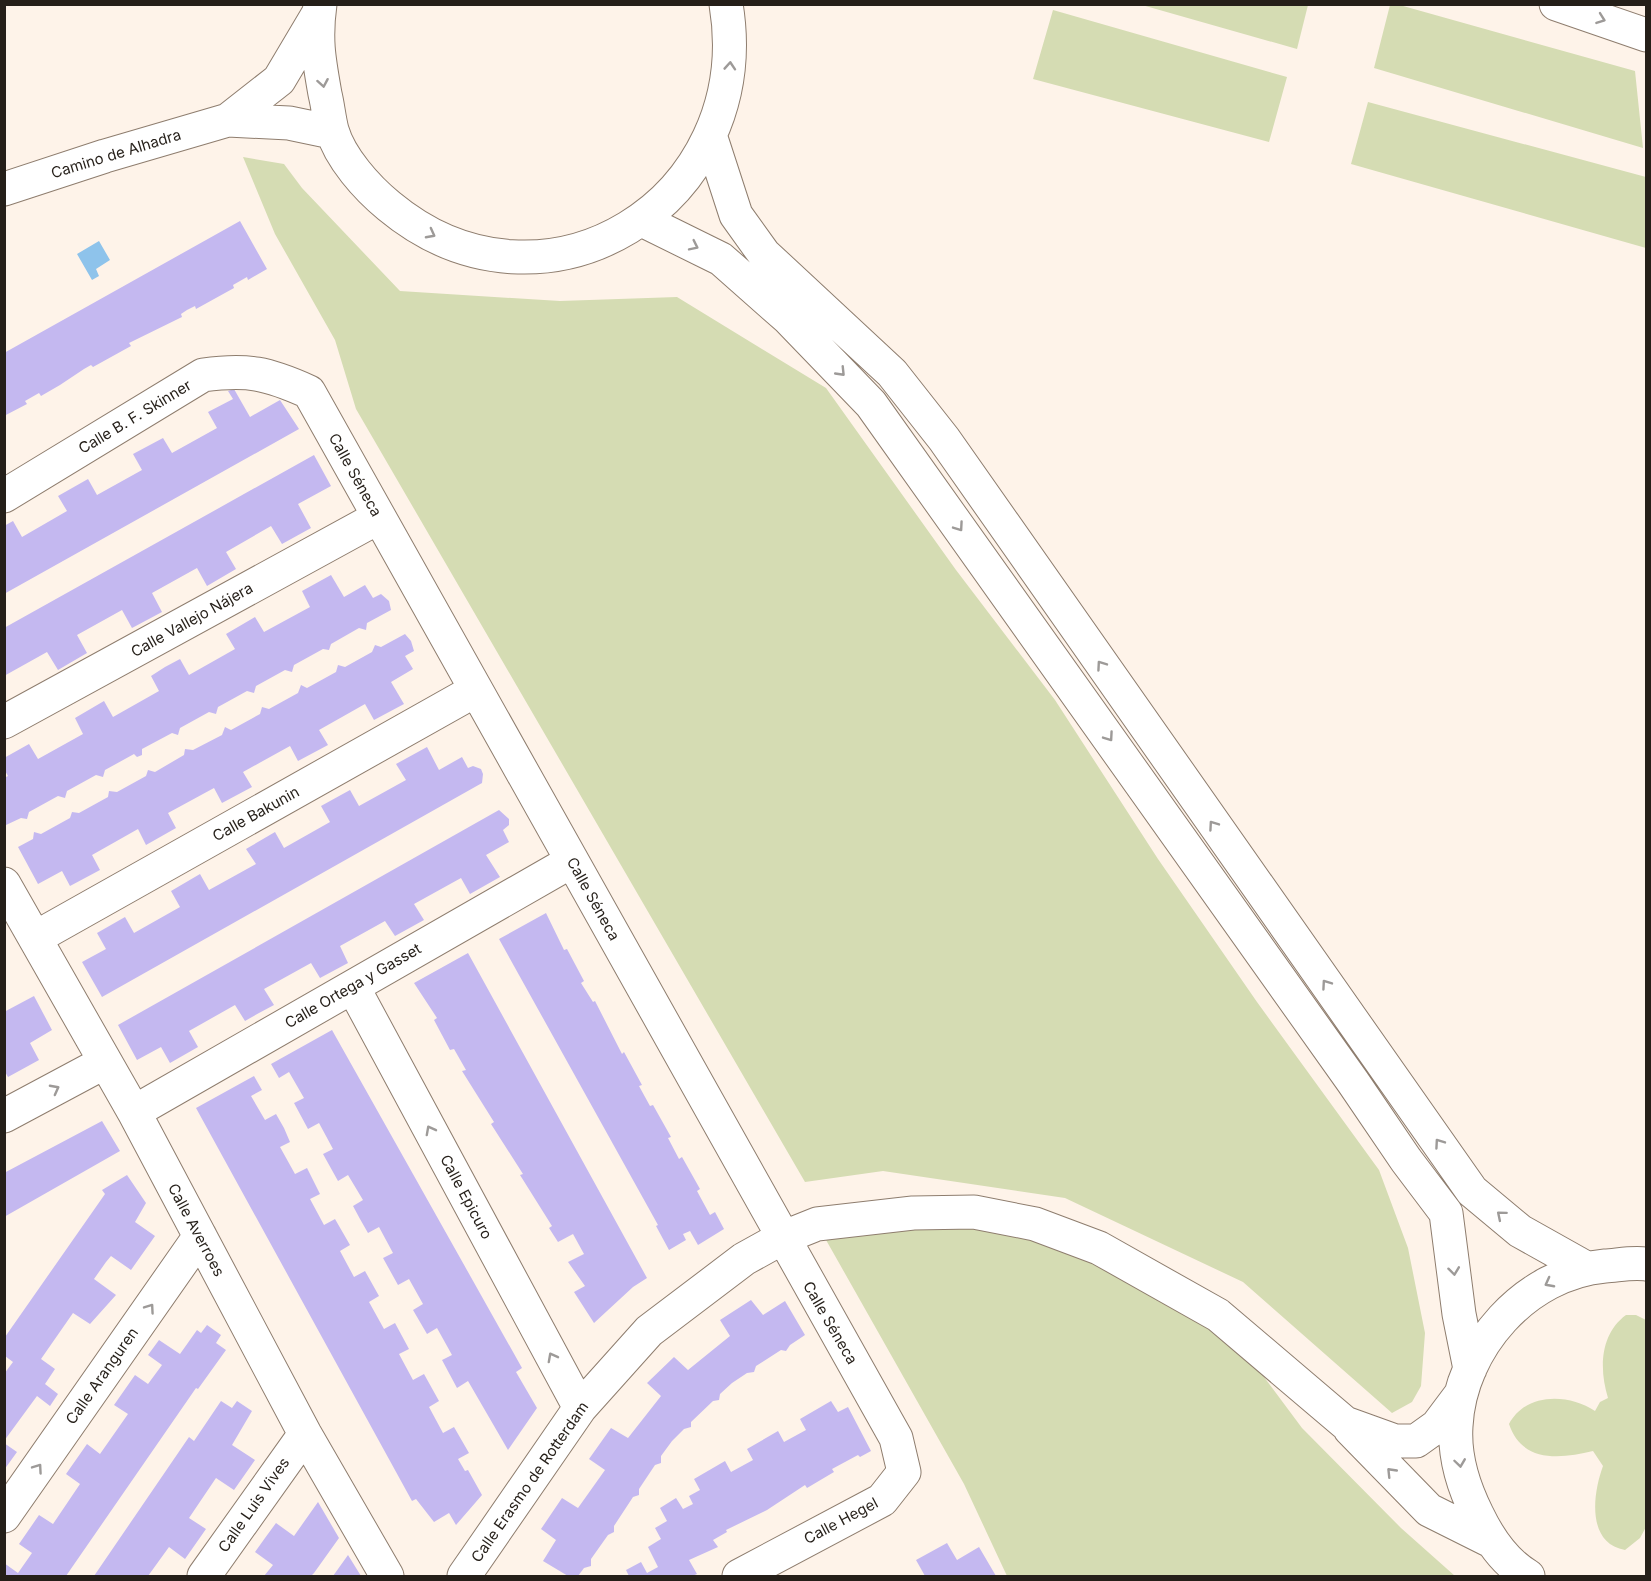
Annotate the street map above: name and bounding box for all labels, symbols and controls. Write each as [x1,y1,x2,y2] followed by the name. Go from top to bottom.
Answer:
[1596,11,1606,24] one-way arrow
[723,61,736,70] one-way arrow
[316,78,329,88] one-way arrow
[49,125,183,182] street label: Camino de Alhadra
[425,227,436,238] one-way arrow
[688,238,699,250] one-way arrow
[834,366,845,376] one-way arrow
[75,375,195,458] street label: Calle B. F. Skinner
[325,430,386,520] street label: Calle Séneca
[952,520,963,531] one-way arrow
[127,578,256,661] street label: Calle Vallejo Nájera
[1097,661,1108,672] one-way arrow
[1102,730,1113,741] one-way arrow
[209,782,302,845] street label: Calle Bakunin
[1209,821,1220,832] one-way arrow
[563,854,624,944] street label: Calle Séneca
[281,939,424,1032] street label: Calle Ortega y Gasset
[1322,980,1333,991] one-way arrow
[48,1085,59,1096] one-way arrow
[426,1125,437,1136] one-way arrow
[1435,1139,1446,1150] one-way arrow
[436,1151,497,1242] street label: Calle Epicuro
[164,1180,229,1280] street label: Calle Averroes
[1497,1211,1508,1222] one-way arrow
[1447,1266,1459,1275] one-way arrow
[1545,1276,1556,1287] one-way arrow
[799,1278,862,1368] street label: Calle Séneca
[143,1303,154,1314] one-way arrow
[61,1324,142,1428] street label: Calle Aranguren
[548,1353,559,1363] one-way arrow
[467,1398,592,1566] street label: Calle Erasmo de Rotterdam
[214,1454,293,1556] street label: Calle Luis Vives
[1454,1458,1466,1468] one-way arrow
[31,1463,42,1474] one-way arrow
[1388,1468,1399,1479] one-way arrow
[801,1493,881,1548] street label: Calle Hegel

